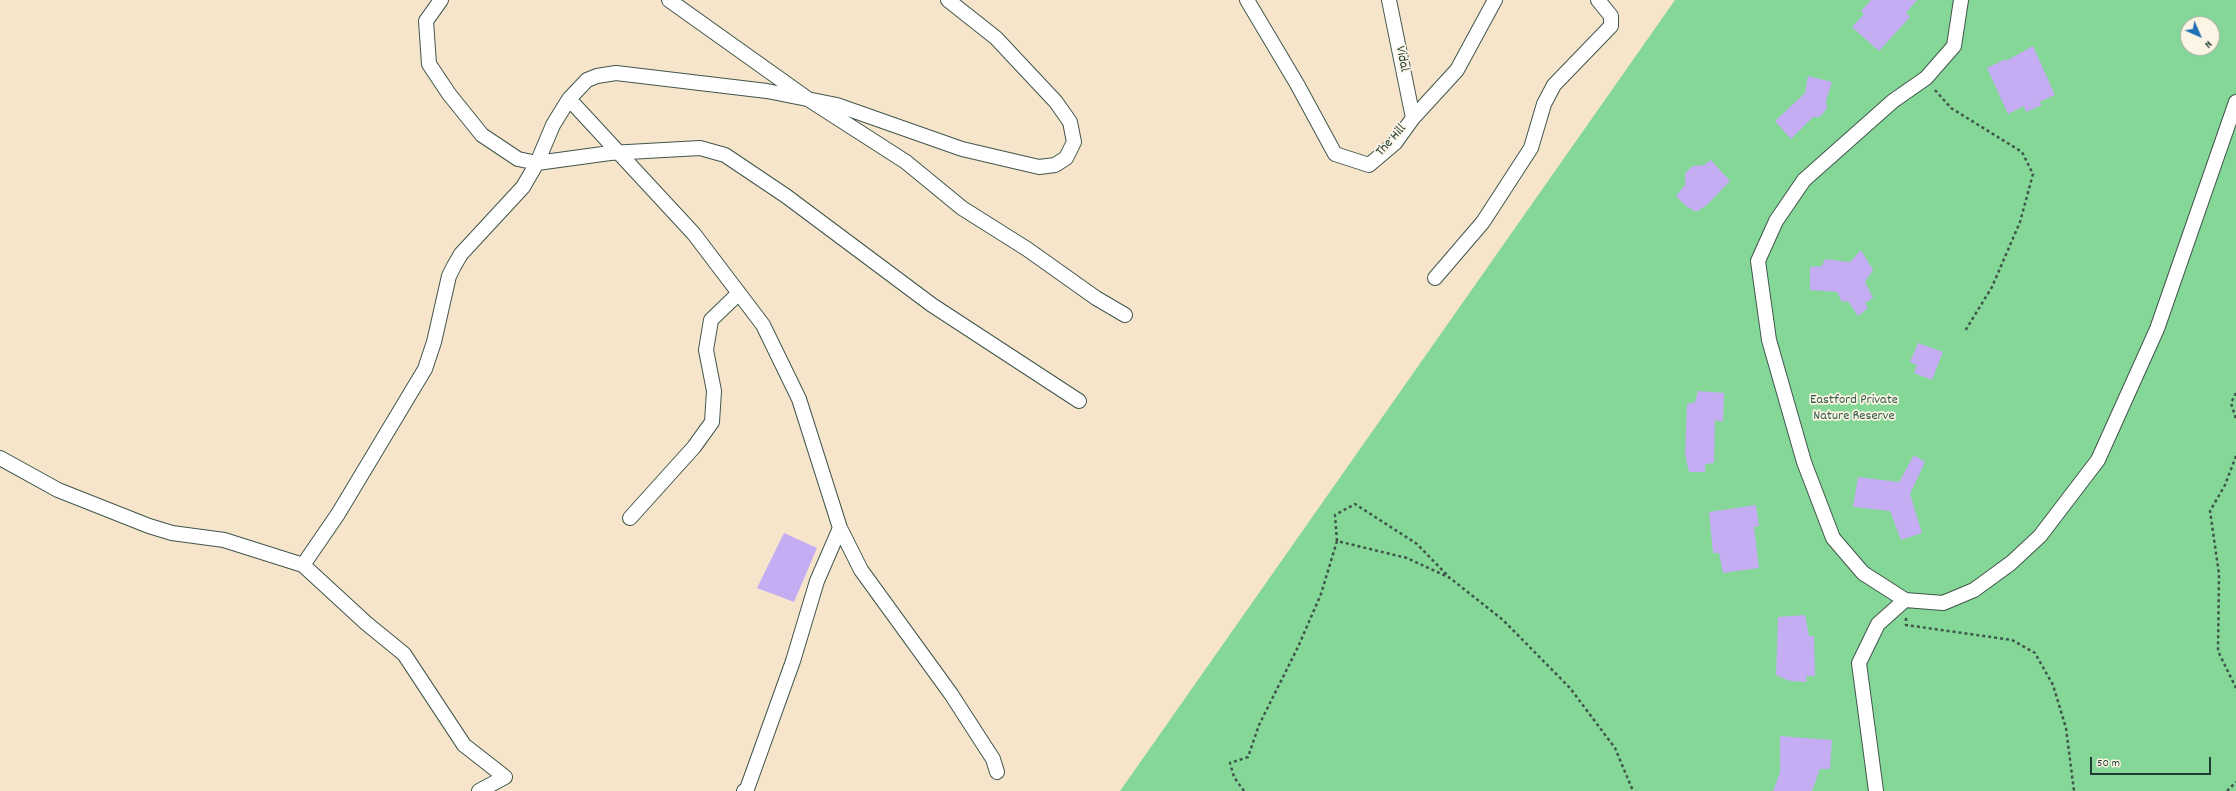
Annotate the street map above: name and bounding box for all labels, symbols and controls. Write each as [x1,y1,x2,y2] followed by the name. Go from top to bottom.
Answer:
[2180,16,2220,56] north arrow
[2200,36,2215,51] text: N
[1390,45,1412,73] street label: Vidal
[1373,121,1411,161] street label: The Hill
[1810,393,1898,426] park label: Eastford Private Nature Reserve
[2092,749,2213,775] scale bar
[2097,755,2120,772] text: 50 m

